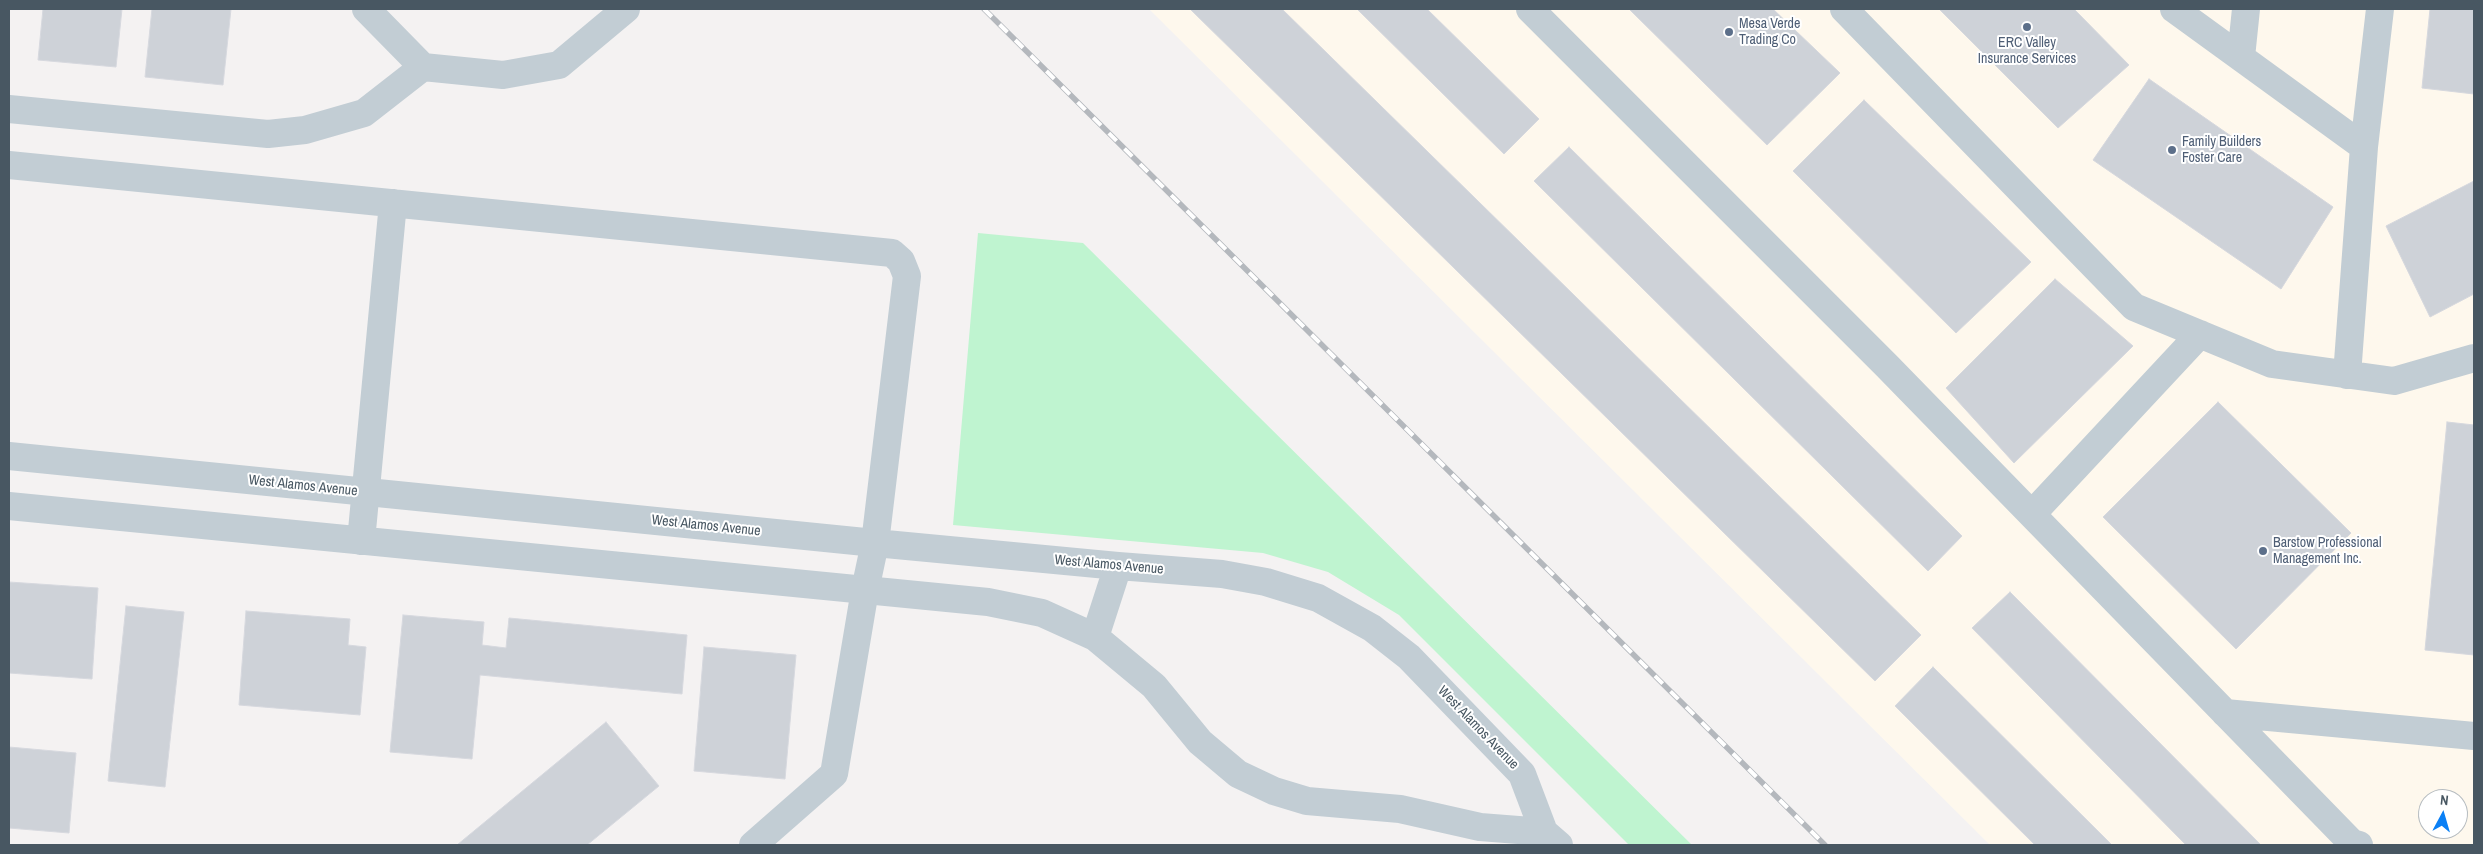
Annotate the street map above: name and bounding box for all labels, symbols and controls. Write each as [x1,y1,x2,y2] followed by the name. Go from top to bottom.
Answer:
[1739,16,1800,48] place label: Mesa Verde Trading Co
[2021,21,2033,33] marker: ERC Valley Insurance Services
[1723,26,1735,38] marker: Mesa Verde Trading Co
[1978,35,2076,68] place label: ERC Valley Insurance Services
[2182,134,2261,166] place label: Family Builders Foster Care
[2166,144,2178,156] marker: Family Builders Foster Care
[248,472,358,500] street label: West Alamos Avenue
[651,512,761,540] street label: West Alamos Avenue
[2273,535,2381,568] place label: Barstow Professional Management Inc.
[2257,545,2269,557] marker: Barstow Professional Management Inc.
[1054,552,1164,578] street label: West Alamos Avenue
[1434,683,1522,773] street label: West Alamos Avenue
[2418,789,2468,839] north arrow
[2439,791,2450,809] text: N

